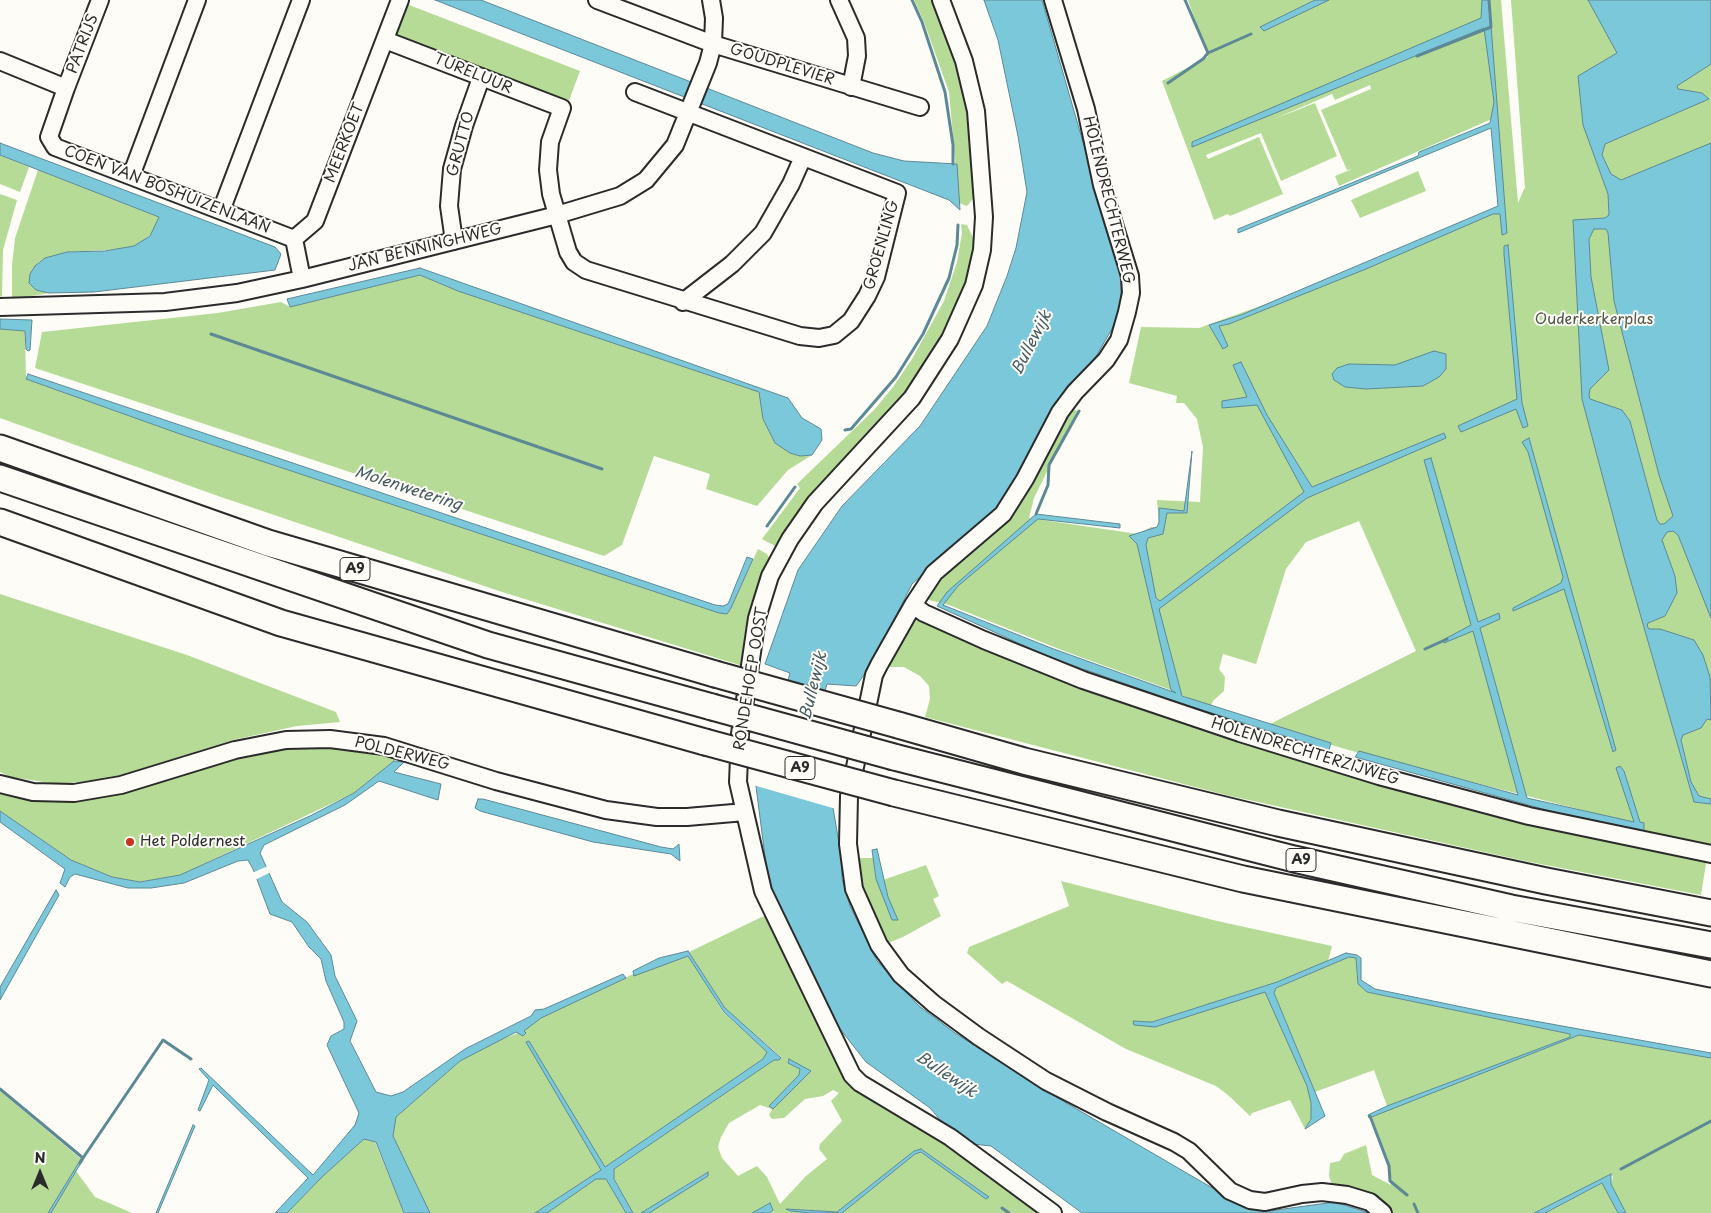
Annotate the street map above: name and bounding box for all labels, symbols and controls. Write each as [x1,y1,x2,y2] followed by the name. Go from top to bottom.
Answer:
[64,12,102,76] street label: PATRIJS
[727,41,837,89] street label: GOUDPLEVIER
[431,50,515,98] street label: TURELUUR
[322,101,368,185] street label: MEERKOET
[444,110,478,178] street label: GRUTTO
[1078,114,1138,286] street label: HOLENDRECHTERWEG
[61,142,273,238] street label: COEN VAN BOSHUIZENLAAN
[861,198,903,292] street label: GROENLING
[346,220,504,276] street label: JAN BENNINGHWEG
[1008,308,1056,378] water label: Bullewijk
[1535,311,1653,329] park label: Ouderkerkerplas
[352,463,464,515] water label: Molenwetering
[340,558,370,580] road number: A9
[731,606,771,752] street label: RONDEHOEP OOST
[796,650,832,722] water label: Bullewijk
[1209,715,1401,789] street label: HOLENDRECHTERZIJWEG
[353,734,451,774] street label: POLDERWEG
[785,756,815,780] road number: A9
[140,833,245,851] place label: Het Poldernest
[124,836,136,848] marker: Het Poldernest
[1286,848,1316,872] road number: A9
[912,1048,980,1102] water label: Bullewijk
[34,1147,46,1168] text: N
[15,1148,65,1198] north arrow

